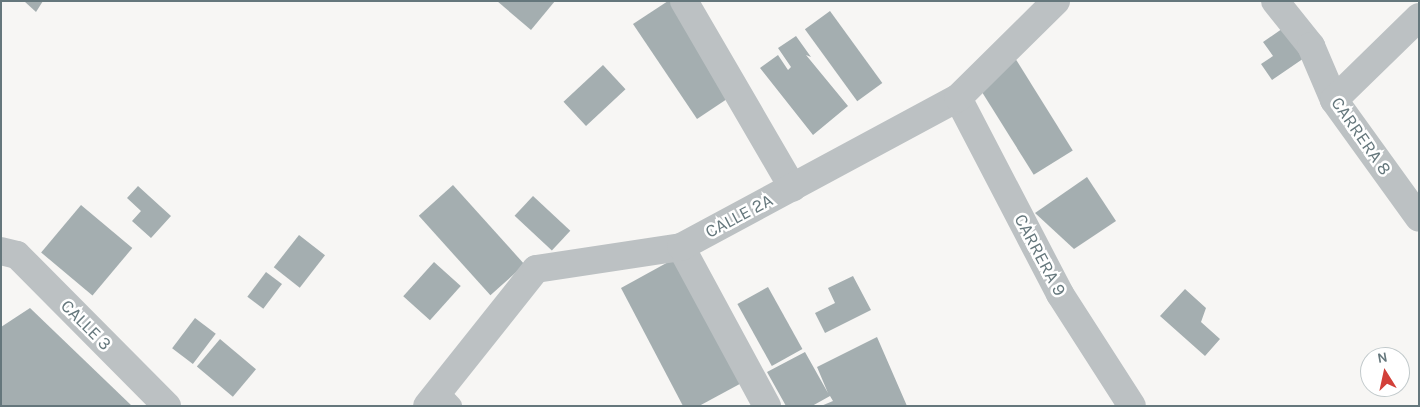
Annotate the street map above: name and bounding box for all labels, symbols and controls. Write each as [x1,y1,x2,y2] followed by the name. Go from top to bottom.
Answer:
[1326,93,1396,179] street label: CARRERA 8
[702,189,776,243] street label: CALLE 2A
[1009,210,1071,300] street label: CARRERA 9
[56,295,116,355] street label: CALLE 3
[1360,347,1410,397] north arrow
[1376,348,1389,367] text: N

